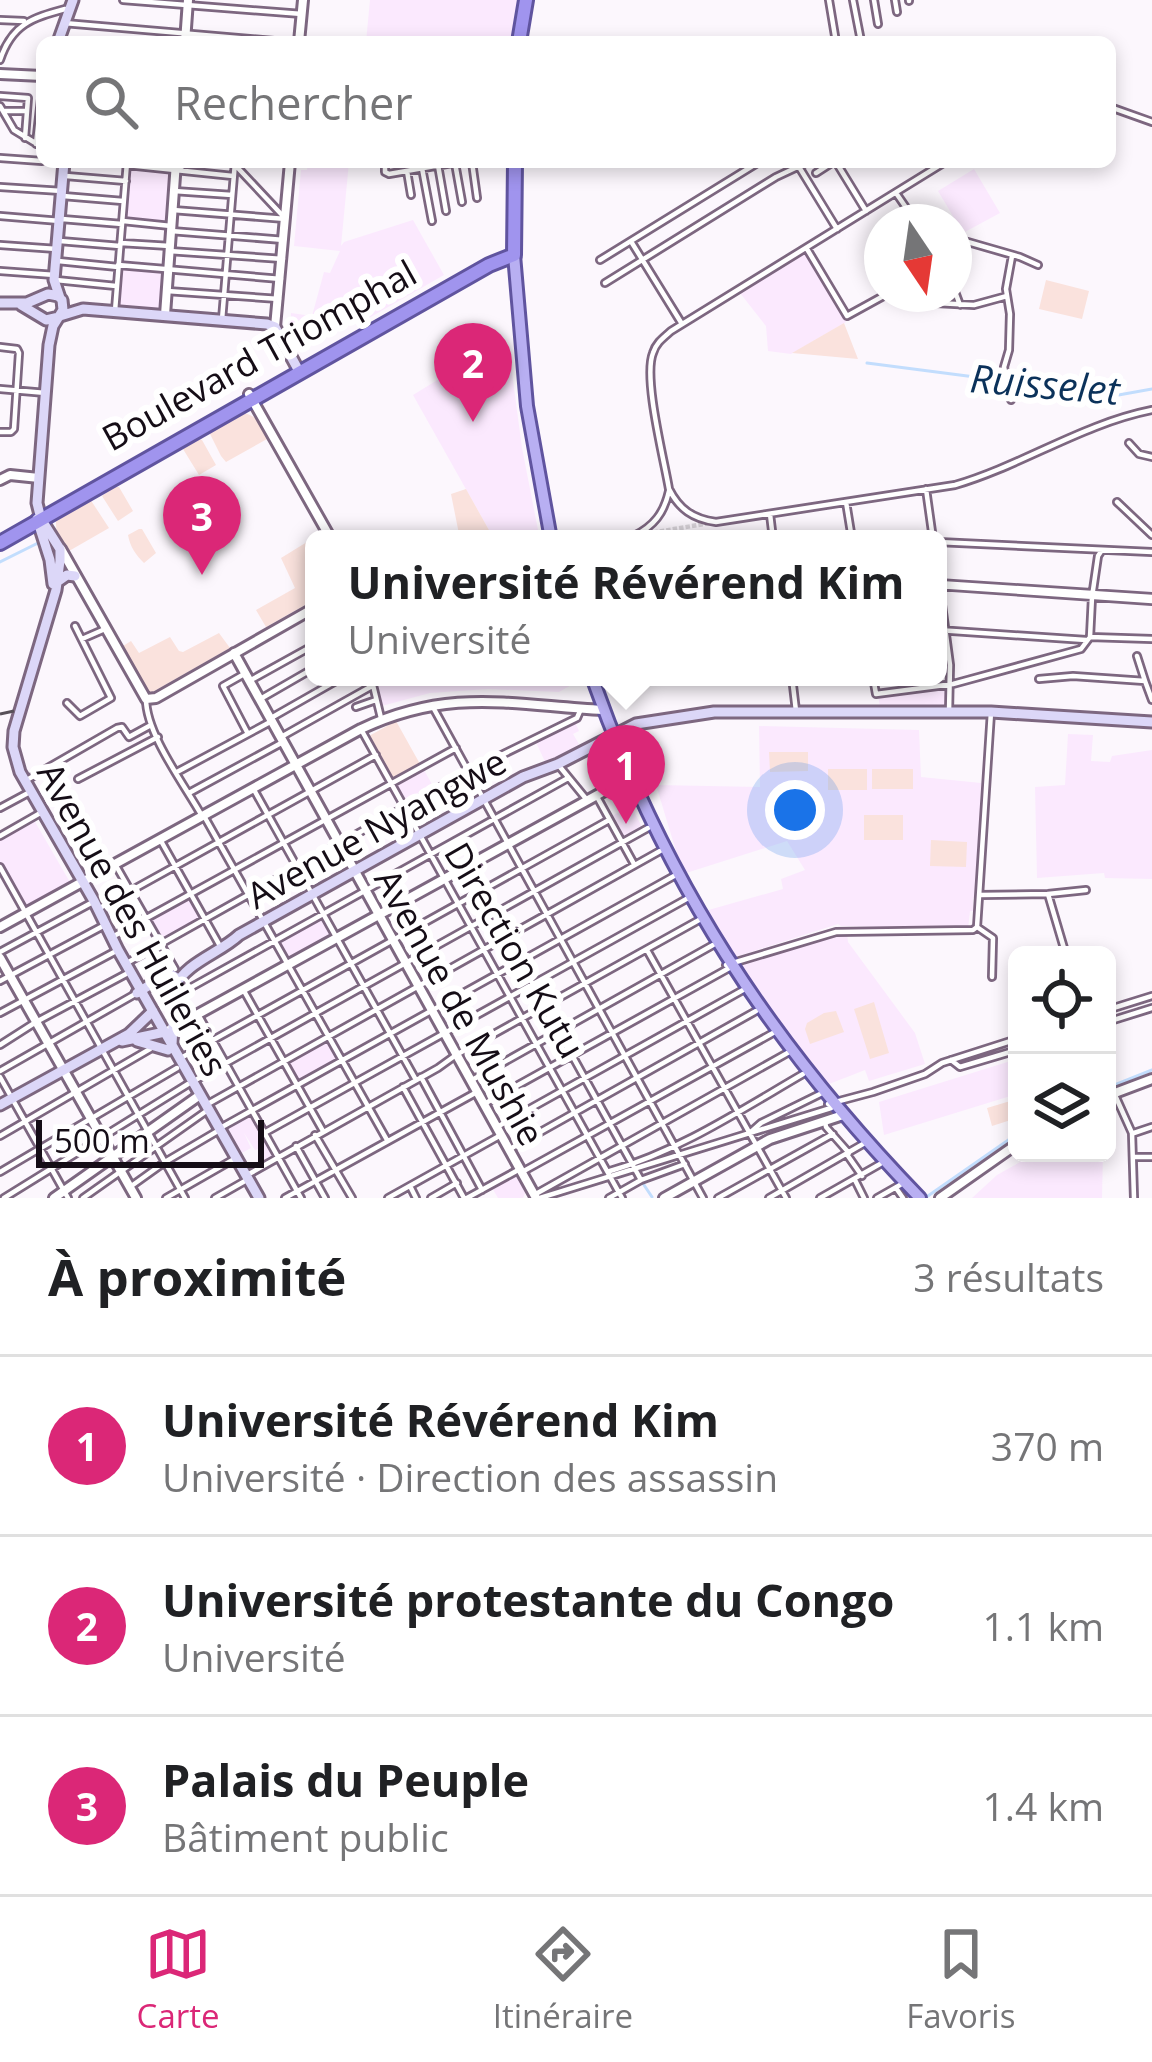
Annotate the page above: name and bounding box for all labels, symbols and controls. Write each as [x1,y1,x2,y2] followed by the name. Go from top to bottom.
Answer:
[36,36,1116,168] search box
[78,69,144,135] icon: search
[174,72,413,133] text: Rechercher
[864,204,972,312] north arrow
[93,248,425,462] street label: Boulevard Triomphal
[434,323,512,422] pin: 2
[968,350,1124,416] water label: Ruisselet
[163,476,241,575] pin: 3
[305,530,947,686] popup
[348,551,904,612] text: Université Révérend Kim
[348,612,531,665] text: Université
[587,725,665,824] pin: 1
[237,736,515,920] street label: Avenue Nyangwe
[26,753,240,1085] street label: Avenue des Huileries
[765,780,825,840] your location
[433,833,597,1067] street label: Direction Kutu
[364,860,556,1154] street label: Avenue de Mushie
[1008,946,1116,1162] map controls
[1008,946,1116,1054] button: locate
[1008,1054,1116,1162] button: layers
[36,1114,264,1167] scale bar
[54,1118,150,1163] text: 500 m
[48,1241,346,1311] text: À proximité
[913,1250,1104,1303] text: 3 résultats
[162,1389,719,1450] text: Université Révérend Kim
[76,1419,98,1472] text: 1
[991,1419,1104,1472] text: 370 m
[162,1450,778,1503] text: Université · Direction des assassin
[162,1569,894,1630] text: Université protestante du Congo
[76,1599,98,1652] text: 2
[982,1599,1104,1652] text: 1.1 km
[162,1630,346,1683] text: Université
[162,1749,529,1810] text: Palais du Peuple
[76,1779,98,1832] text: 3
[982,1779,1104,1832] text: 1.4 km
[162,1810,449,1863] text: Bâtiment public
[137,1921,220,2038] tab: Carte
[493,1921,633,2038] tab: Itinéraire
[906,1921,1015,2038] tab: Favoris

